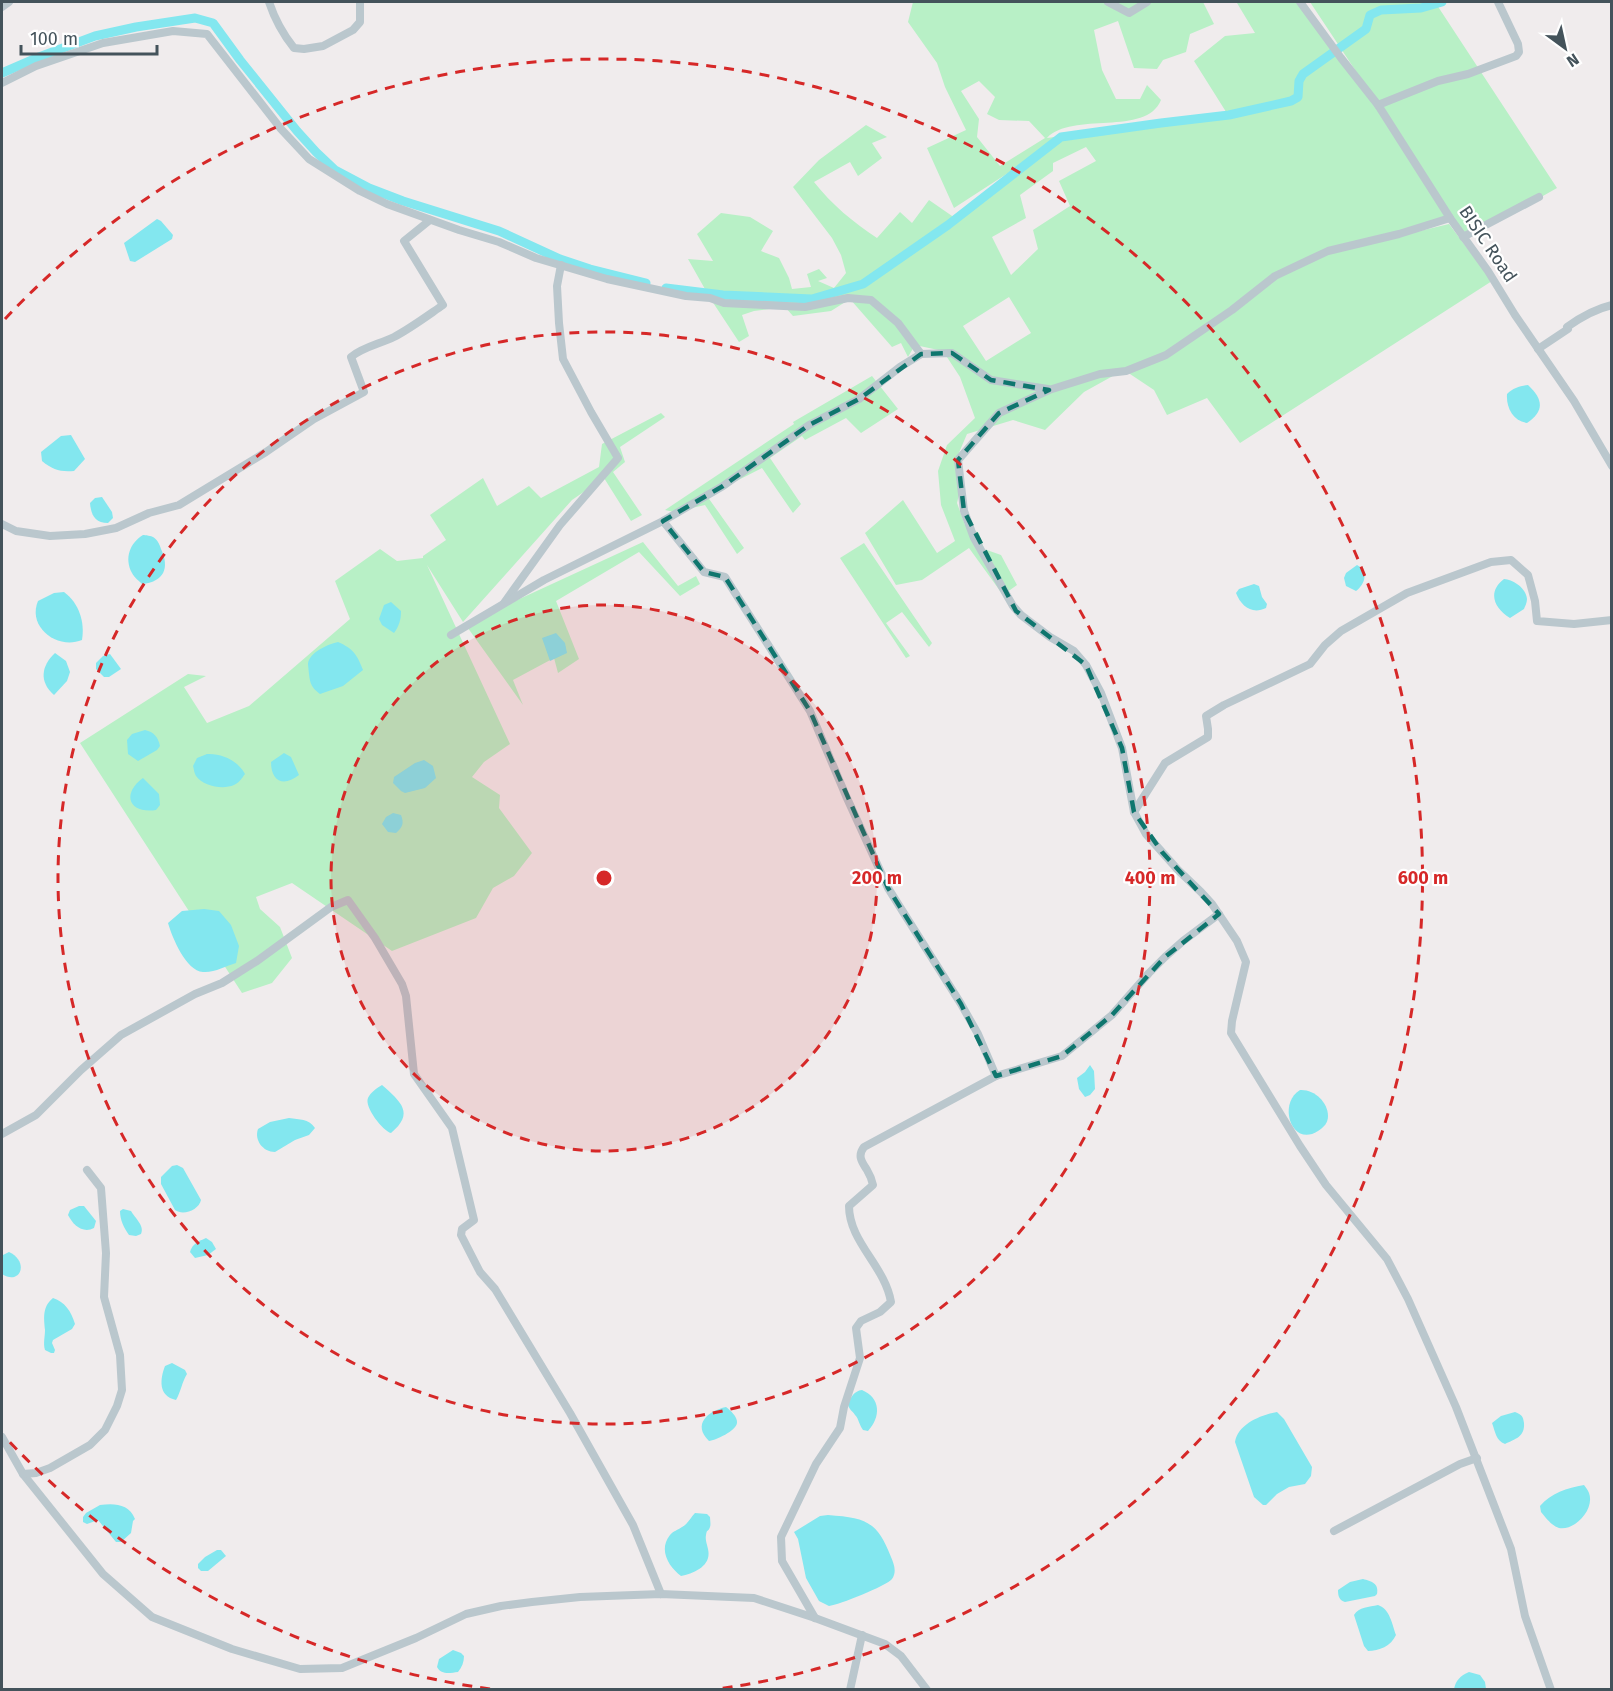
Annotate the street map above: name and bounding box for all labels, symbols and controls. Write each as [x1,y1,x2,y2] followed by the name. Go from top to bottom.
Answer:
[21,18,158,56] scale bar
[1535,18,1595,78] north arrow
[30,28,78,50] text: 100 m
[1563,49,1583,71] text: N
[1454,201,1522,287] street label: BISIC Road
[852,867,902,889] text: 200 m
[1125,867,1175,889] text: 400 m
[1398,867,1448,889] text: 600 m
[594,868,614,888] centre of rings

